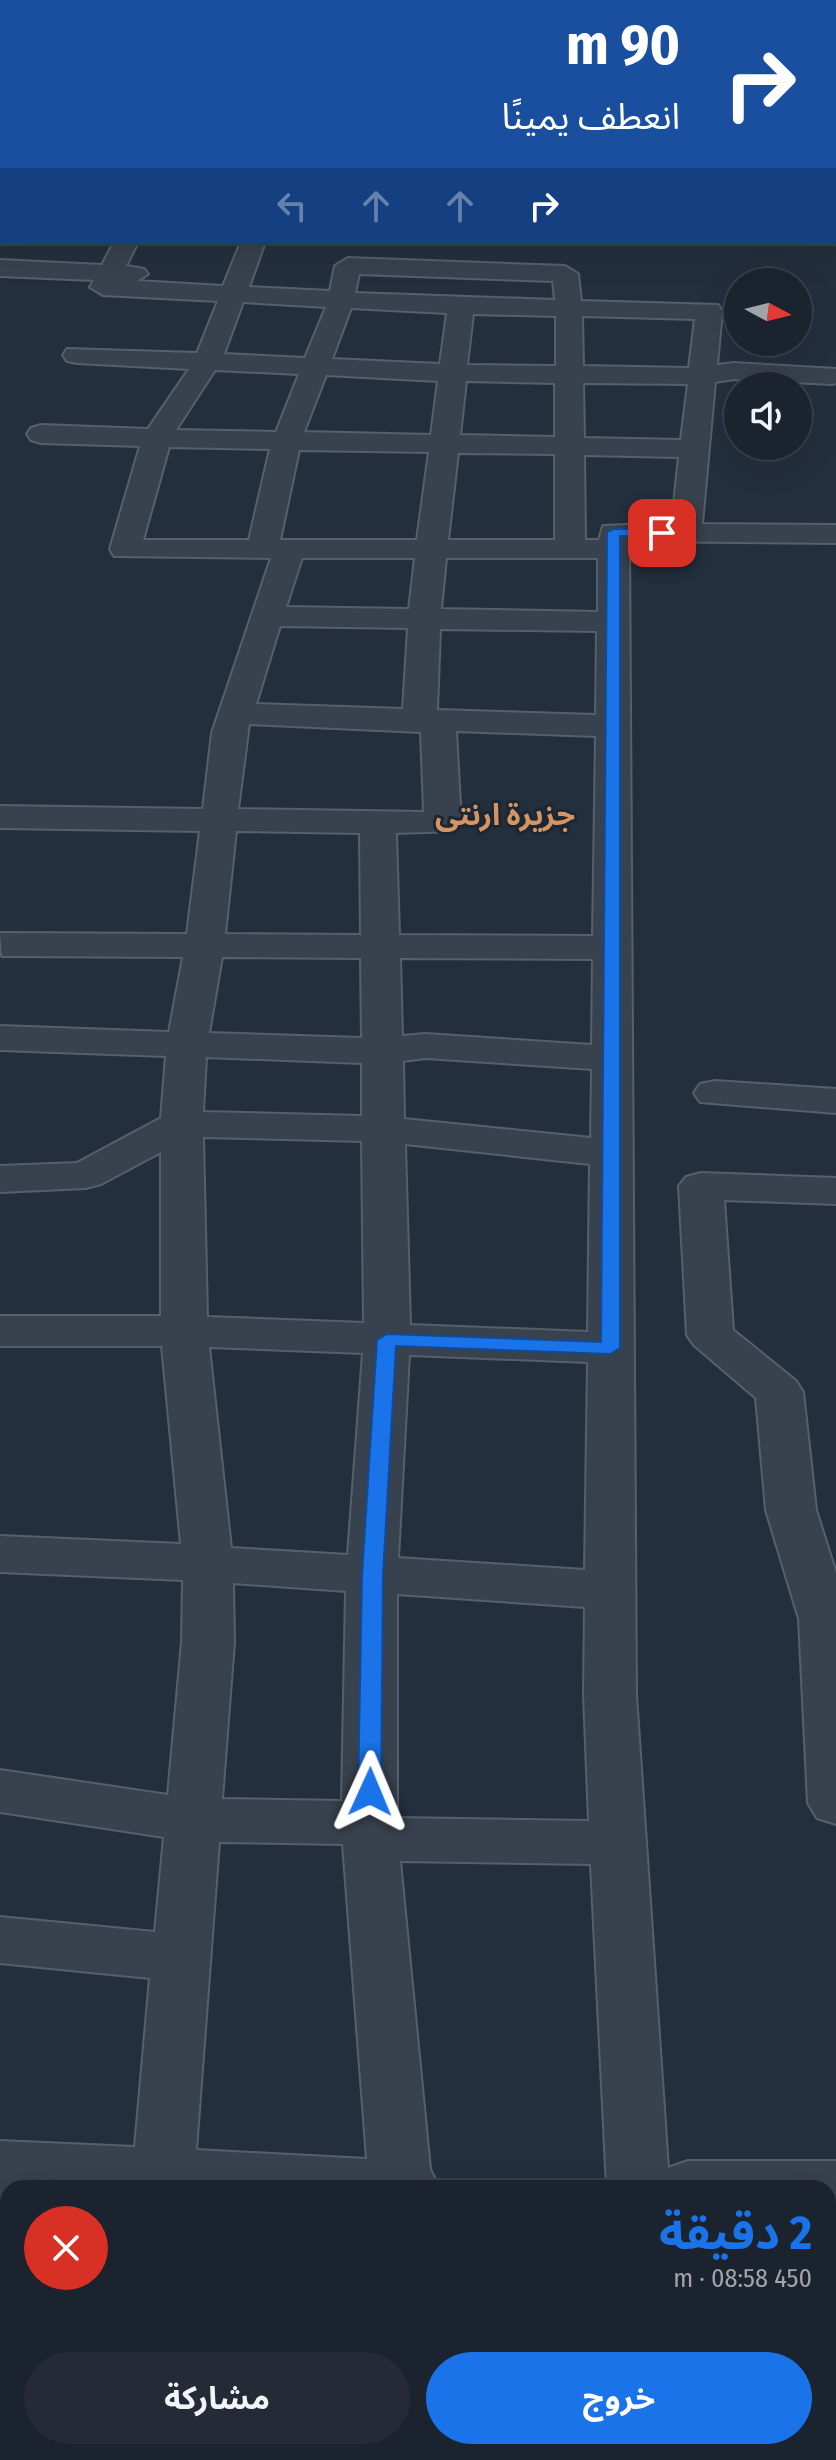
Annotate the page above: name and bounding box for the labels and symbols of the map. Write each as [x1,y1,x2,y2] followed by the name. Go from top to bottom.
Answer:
[724,268,812,356] north arrow
[628,499,696,567] pin
[435,797,575,833] district label: جزيرة ارنتى
[328,1750,412,1834] position arrow

